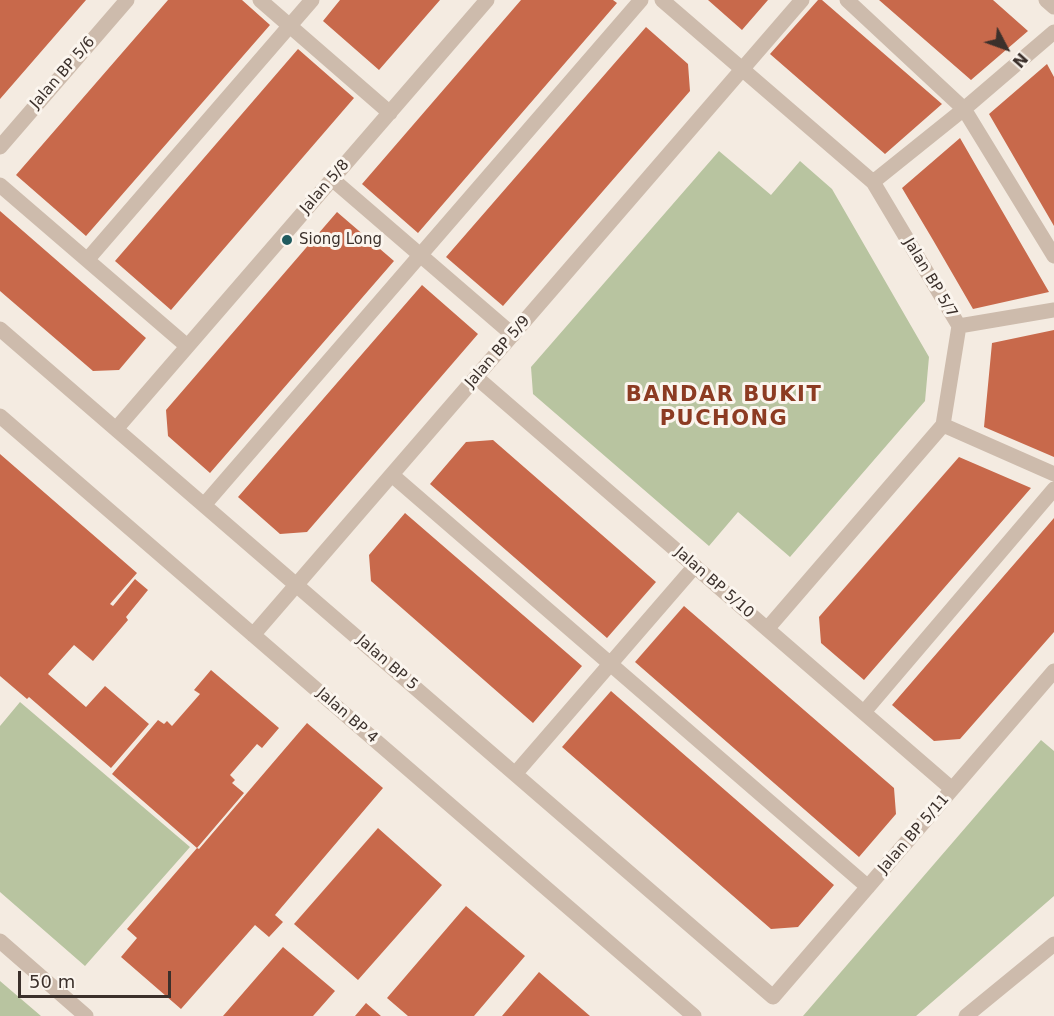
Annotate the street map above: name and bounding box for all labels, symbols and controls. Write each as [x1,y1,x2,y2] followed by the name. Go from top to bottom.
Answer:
[976,18,1036,78] north arrow
[27,33,99,113] street label: Jalan BP 5/6
[1008,49,1032,71] text: N
[297,156,353,218] street label: Jalan 5/8
[299,231,382,249] place label: Siong Long
[280,233,294,247] marker: Siong Long
[899,235,961,321] street label: Jalan BP 5/7
[462,312,534,392] street label: Jalan BP 5/9
[626,383,822,433] district label: BANDAR BUKIT PUCHONG
[671,544,757,622] street label: Jalan BP 5/10
[353,632,421,694] street label: Jalan BP 5
[313,685,381,747] street label: Jalan BP 4
[875,791,953,877] street label: Jalan BP 5/11
[21,959,174,997] scale bar
[29,971,75,992] text: 50 m

